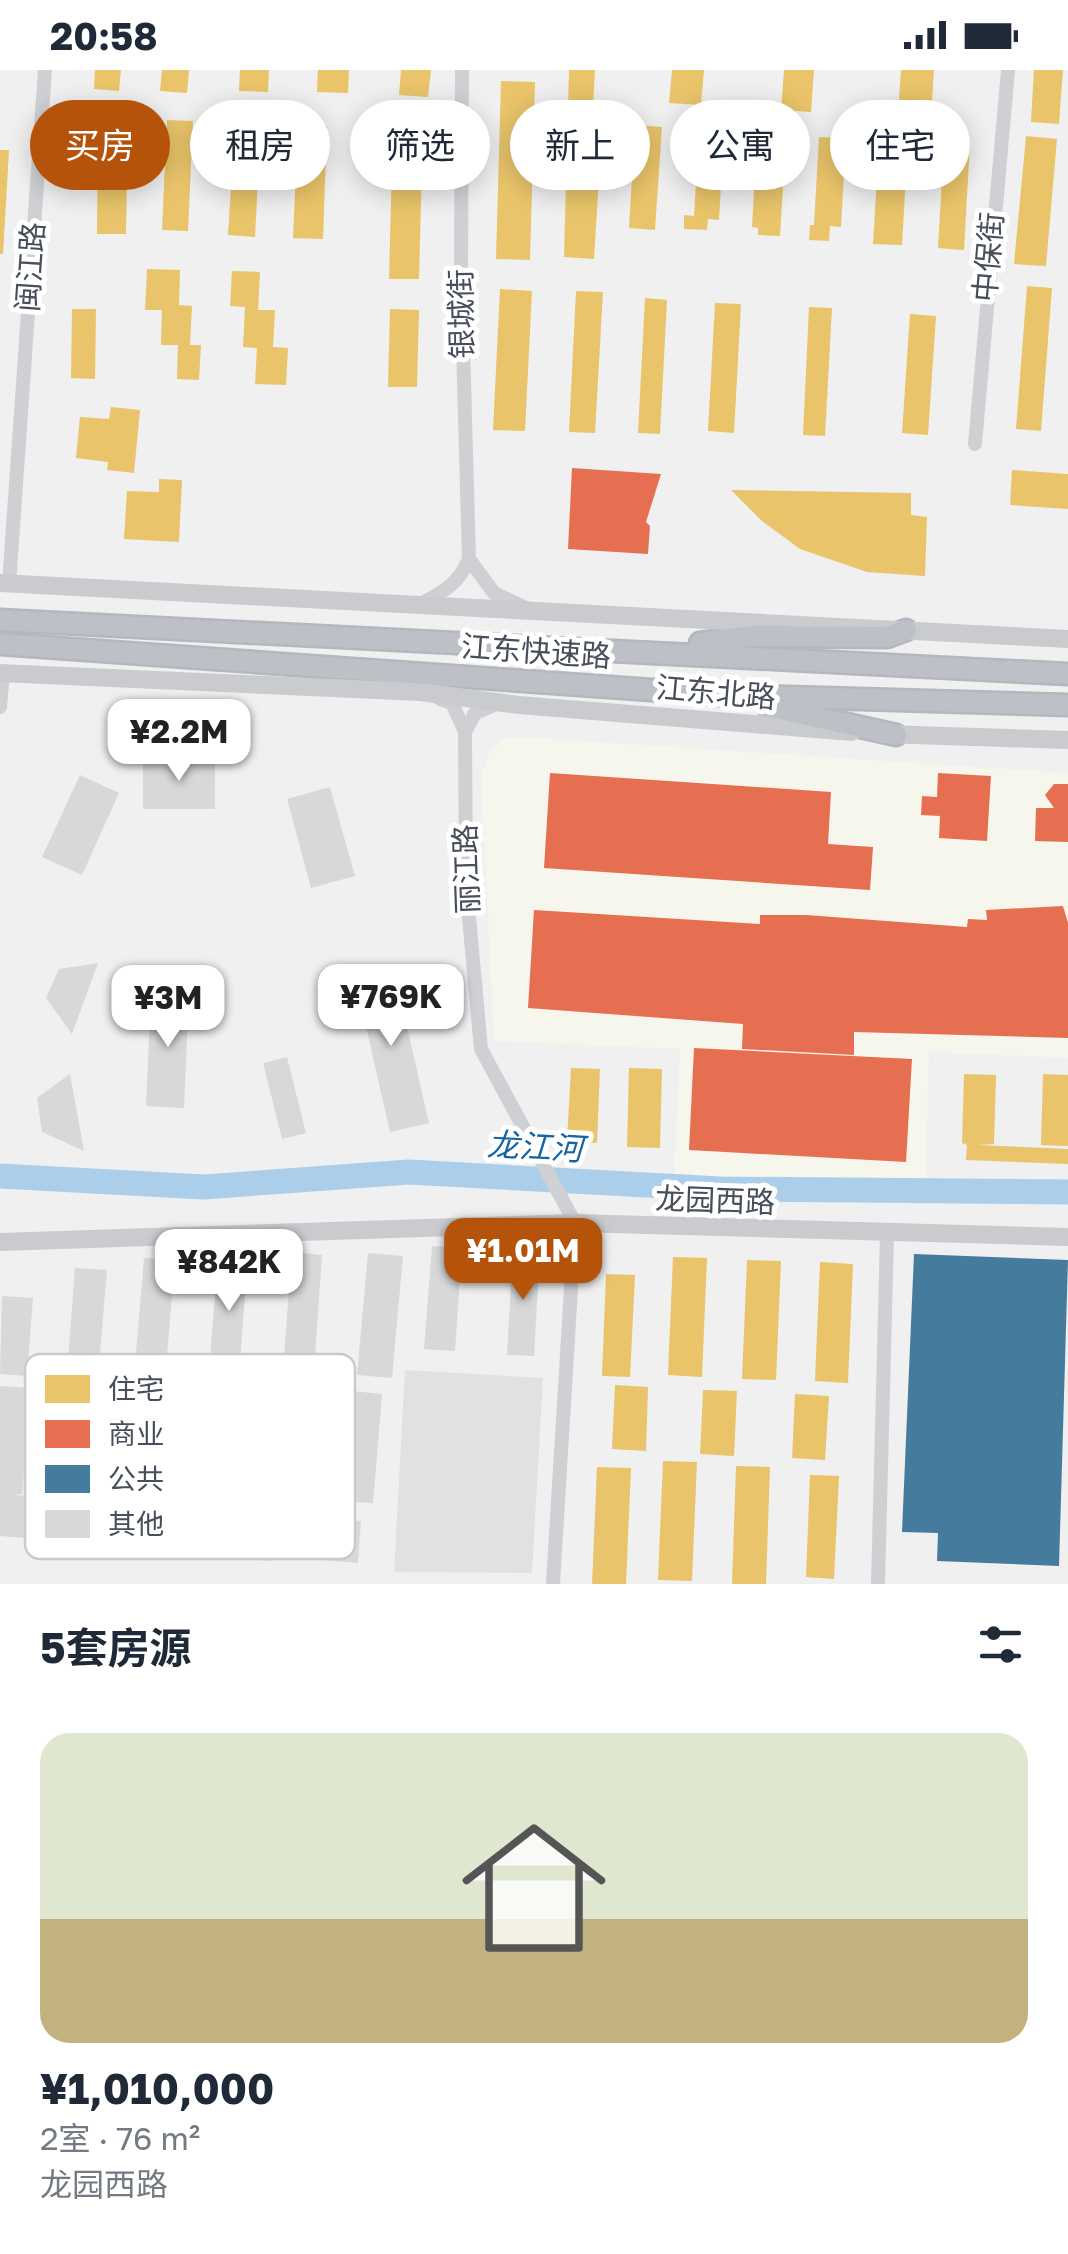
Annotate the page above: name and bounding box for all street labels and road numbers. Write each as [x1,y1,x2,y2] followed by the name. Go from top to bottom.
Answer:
[966,211,1010,303] street label: 中保街
[9,221,51,313] street label: 闽江路
[442,269,480,359] street label: 银城街
[460,628,612,674] street label: 江东快速路
[655,669,777,715] street label: 江东北路
[446,823,486,915] street label: 丽江路
[654,1180,776,1220] street label: 龙园西路

